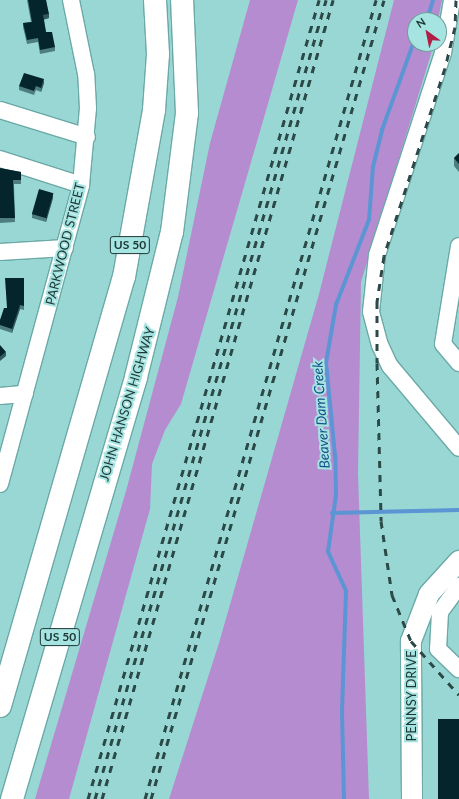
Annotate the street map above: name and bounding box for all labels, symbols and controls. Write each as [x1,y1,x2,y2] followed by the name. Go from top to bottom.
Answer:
[407,12,447,52] north arrow
[414,15,428,30] text: N
[42,181,88,307] street label: PARKWOOD STREET
[109,235,151,255] road number: US 50
[96,325,158,483] street label: JOHN HANSON HIGHWAY
[309,361,333,469] water label: Beaver Dam Creek
[39,627,81,647] road number: US 50
[403,650,419,742] street label: PENNSY DRIVE

